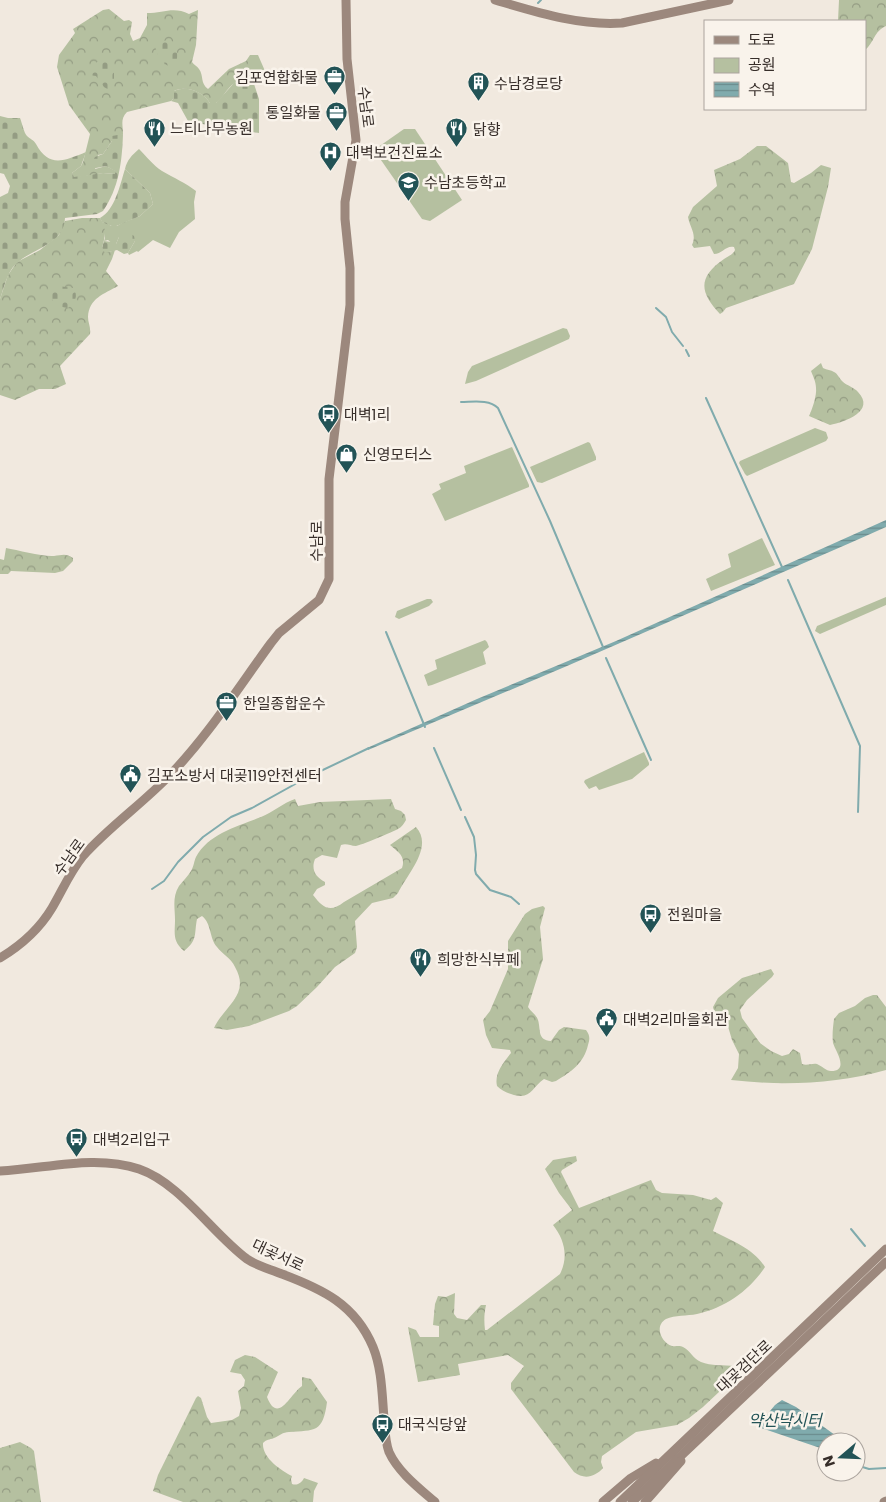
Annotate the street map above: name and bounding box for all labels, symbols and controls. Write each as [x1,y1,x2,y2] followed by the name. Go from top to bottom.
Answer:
[704,20,866,110] legend
[748,29,776,50] text: 도로
[748,54,776,75] text: 공원
[322,65,346,96] office icon: 김포연합화물
[235,67,318,88] place label: 김포연합화물
[466,71,490,102] building icon: 수남경로당
[494,73,563,94] place label: 수남경로당
[748,79,776,100] text: 수역
[353,85,379,129] street label: 수남로
[325,100,349,131] office icon: 통일화물
[266,102,321,123] place label: 통일화물
[142,116,166,147] restaurant icon: 느티나무농원
[445,117,469,148] restaurant icon: 닭향
[170,118,253,139] place label: 느티나무농원
[473,119,501,140] place label: 닭향
[318,140,342,171] hospital icon: 대벽보건진료소
[346,142,443,163] place label: 대벽보건진료소
[396,170,420,201] school or university icon: 수남초등학교
[424,172,507,193] place label: 수남초등학교
[316,402,340,433] bus stop icon: 대벽1리
[344,404,390,425] place label: 대벽1리
[335,442,359,473] shop icon: 신영모터스
[363,444,432,465] place label: 신영모터스
[306,520,327,562] street label: 수남로
[215,691,239,722] office icon: 한일종합운수
[243,693,326,714] place label: 한일종합운수
[119,763,143,794] public building icon: 김포소방서 대곶119안전센터
[147,765,322,786] place label: 김포소방서 대곶119안전센터
[48,834,90,880] street label: 수남로
[639,902,663,933] bus stop icon: 전원마을
[667,904,722,925] place label: 전원마을
[409,947,433,978] restaurant icon: 희망한식부페
[437,949,520,970] place label: 희망한식부페
[595,1007,619,1038] public building icon: 대벽2리마을회관
[623,1009,728,1030] place label: 대벽2리마을회관
[65,1127,89,1158] bus stop icon: 대벽2리입구
[93,1129,171,1150] place label: 대벽2리입구
[249,1234,307,1276] street label: 대곶서로
[712,1335,776,1397] street label: 대곶검단로
[748,1409,824,1432] water label: 약산낙시터
[370,1412,394,1443] bus stop icon: 대국식당앞
[398,1414,467,1435] place label: 대국식당앞
[816,1432,866,1482] north arrow
[818,1453,840,1469] text: N

